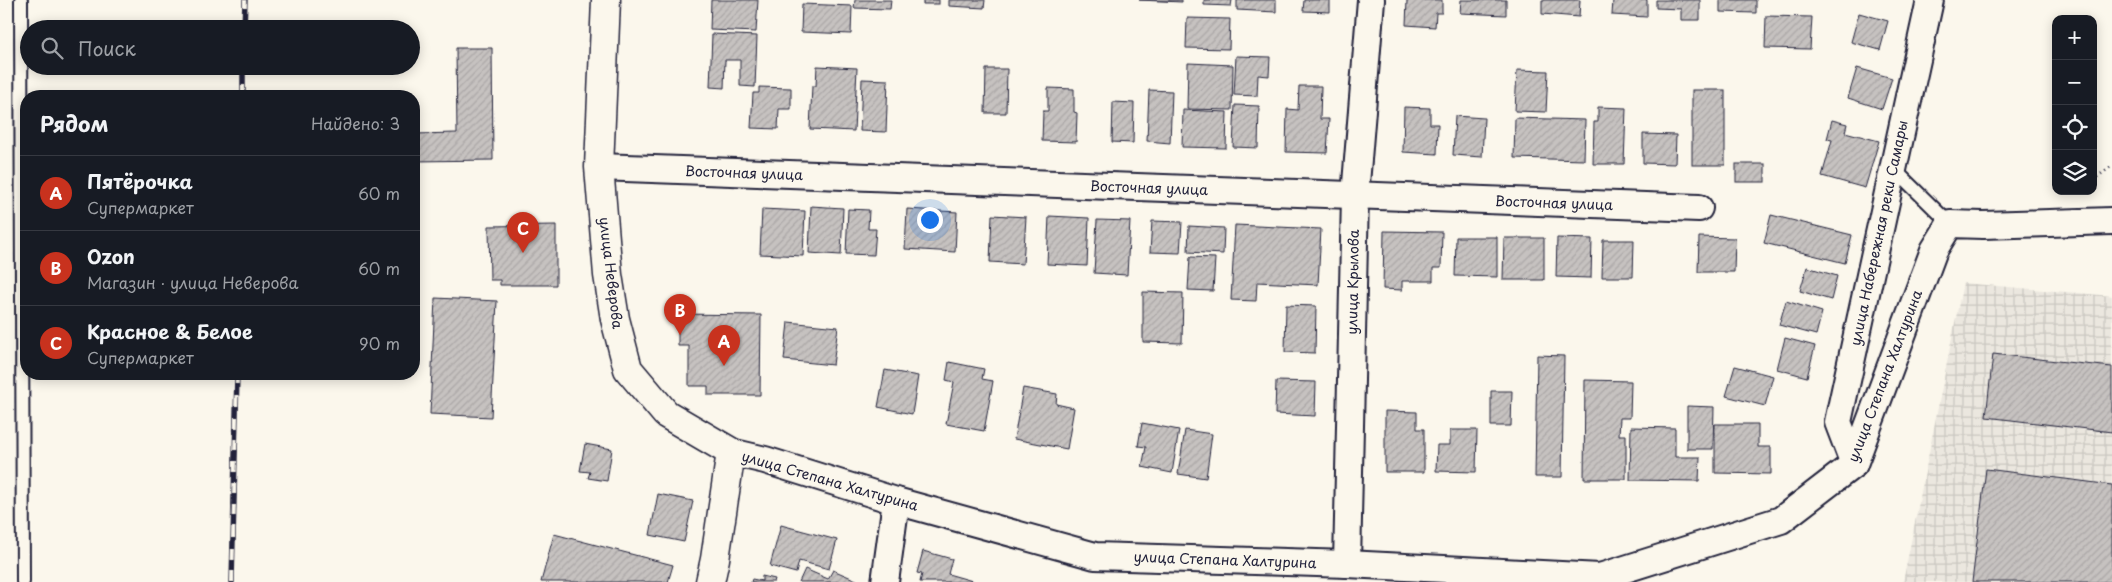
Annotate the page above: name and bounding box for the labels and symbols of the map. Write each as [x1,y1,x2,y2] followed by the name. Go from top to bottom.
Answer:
[1844,118,1913,347] street label: улица Набережная реки Самары
[685,160,804,185] street label: Восточная улица
[1090,175,1209,200] street label: Восточная улица
[1495,190,1614,215] street label: Восточная улица
[917,207,943,233] your location
[507,212,539,253] pin: C
[594,216,629,330] street label: улица Неверова
[1341,229,1364,335] street label: улица Крылова
[1842,286,1927,465] street label: улица Степана Халтурина
[664,294,696,335] pin: B
[708,325,740,366] pin: A
[739,445,921,516] street label: улица Степана Халтурина
[1133,546,1317,573] street label: улица Степана Халтурина

